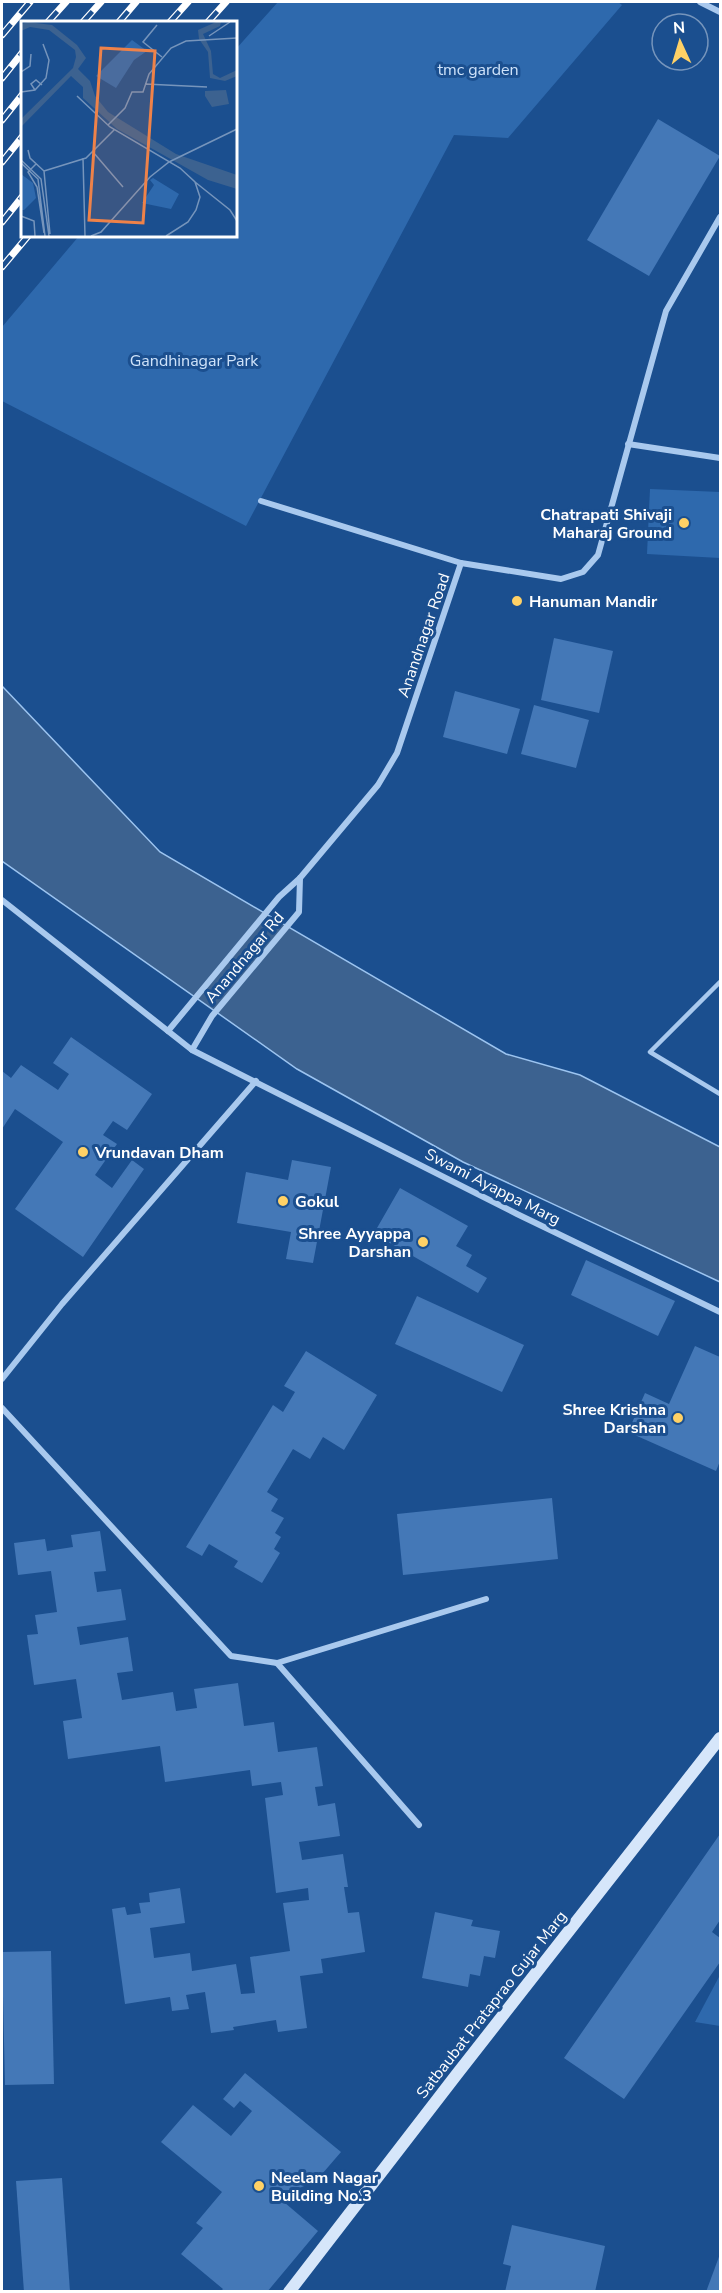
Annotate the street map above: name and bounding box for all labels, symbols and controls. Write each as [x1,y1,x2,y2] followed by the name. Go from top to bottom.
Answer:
[650,12,710,72] north arrow
[672,17,686,39] text: N
[21,21,237,237] inset map
[437,59,519,81] park label: tmc garden
[130,350,259,372] park label: Gandhinagar Park
[540,504,672,544] place label: Chatrapati Shivaji Maharaj Ground
[677,516,691,530] marker: Chatrapati Shivaji Maharaj Ground
[392,570,456,700] street label: Anandnagar Road
[529,591,658,613] place label: Hanuman Mandir
[510,594,524,608] marker: Hanuman Mandir
[200,907,289,1008] street label: Anandnagar Rd
[94,1142,224,1164] place label: Vrundavan Dham
[421,1143,564,1231] street label: Swami Ayappa Marg
[76,1145,90,1159] marker: Vrundavan Dham
[295,1191,339,1213] place label: Gokul
[276,1194,290,1208] marker: Gokul
[298,1223,411,1263] place label: Shree Ayyappa Darshan
[416,1235,430,1249] marker: Shree Ayyappa Darshan
[562,1399,666,1439] place label: Shree Krishna Darshan
[671,1411,685,1425] marker: Shree Krishna Darshan
[411,1906,572,2103] street label: Satbaubat Prataprao Gujar Marg
[271,2167,379,2207] place label: Neelam Nagar Building No.3
[252,2179,266,2193] marker: Neelam Nagar Building No.3

